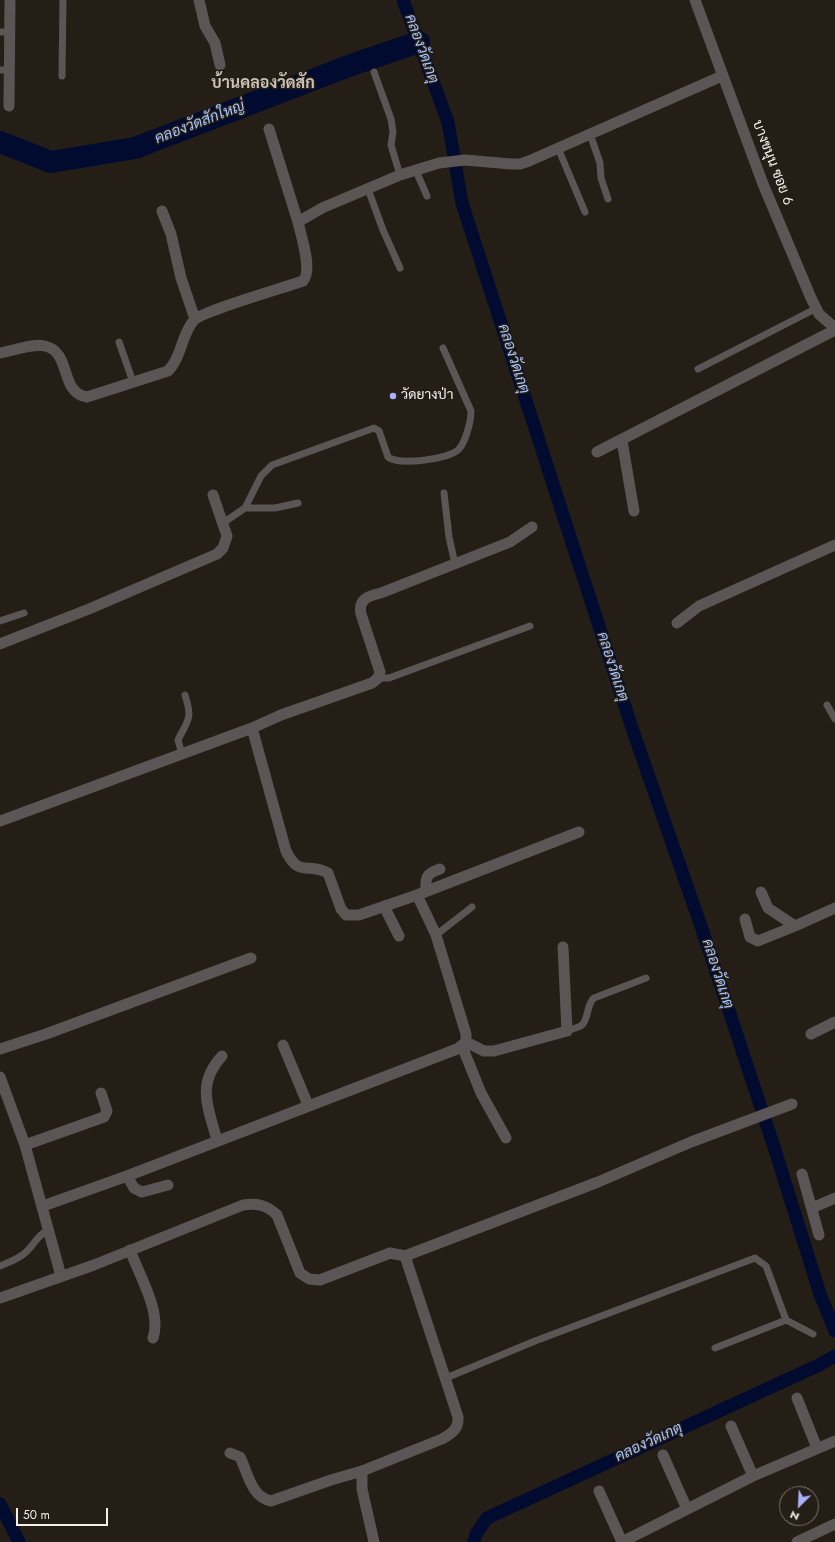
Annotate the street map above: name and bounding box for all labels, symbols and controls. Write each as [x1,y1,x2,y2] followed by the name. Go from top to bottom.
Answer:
[400,12,442,86] water label: คลองวัดเกตุ
[211,74,315,94] district label: บ้านคลองวัดสัก
[152,98,248,148] water label: คลองวัดสักใหญ่
[748,118,796,208] street label: บางขนุน ซอย 6
[493,322,533,396] water label: คลองวัดเกตุ
[401,388,454,404] place label: วัดยางป่า
[388,391,398,401] marker: วัดยางป่า
[592,630,632,704] water label: คลองวัดเกตุ
[697,937,737,1011] water label: คลองวัดเกตุ
[612,1420,686,1466] water label: คลองวัดเกตุ
[779,1486,819,1526] north arrow
[18,1500,110,1526] scale bar
[23,1506,50,1524] text: 50 m
[787,1507,802,1525] text: N

